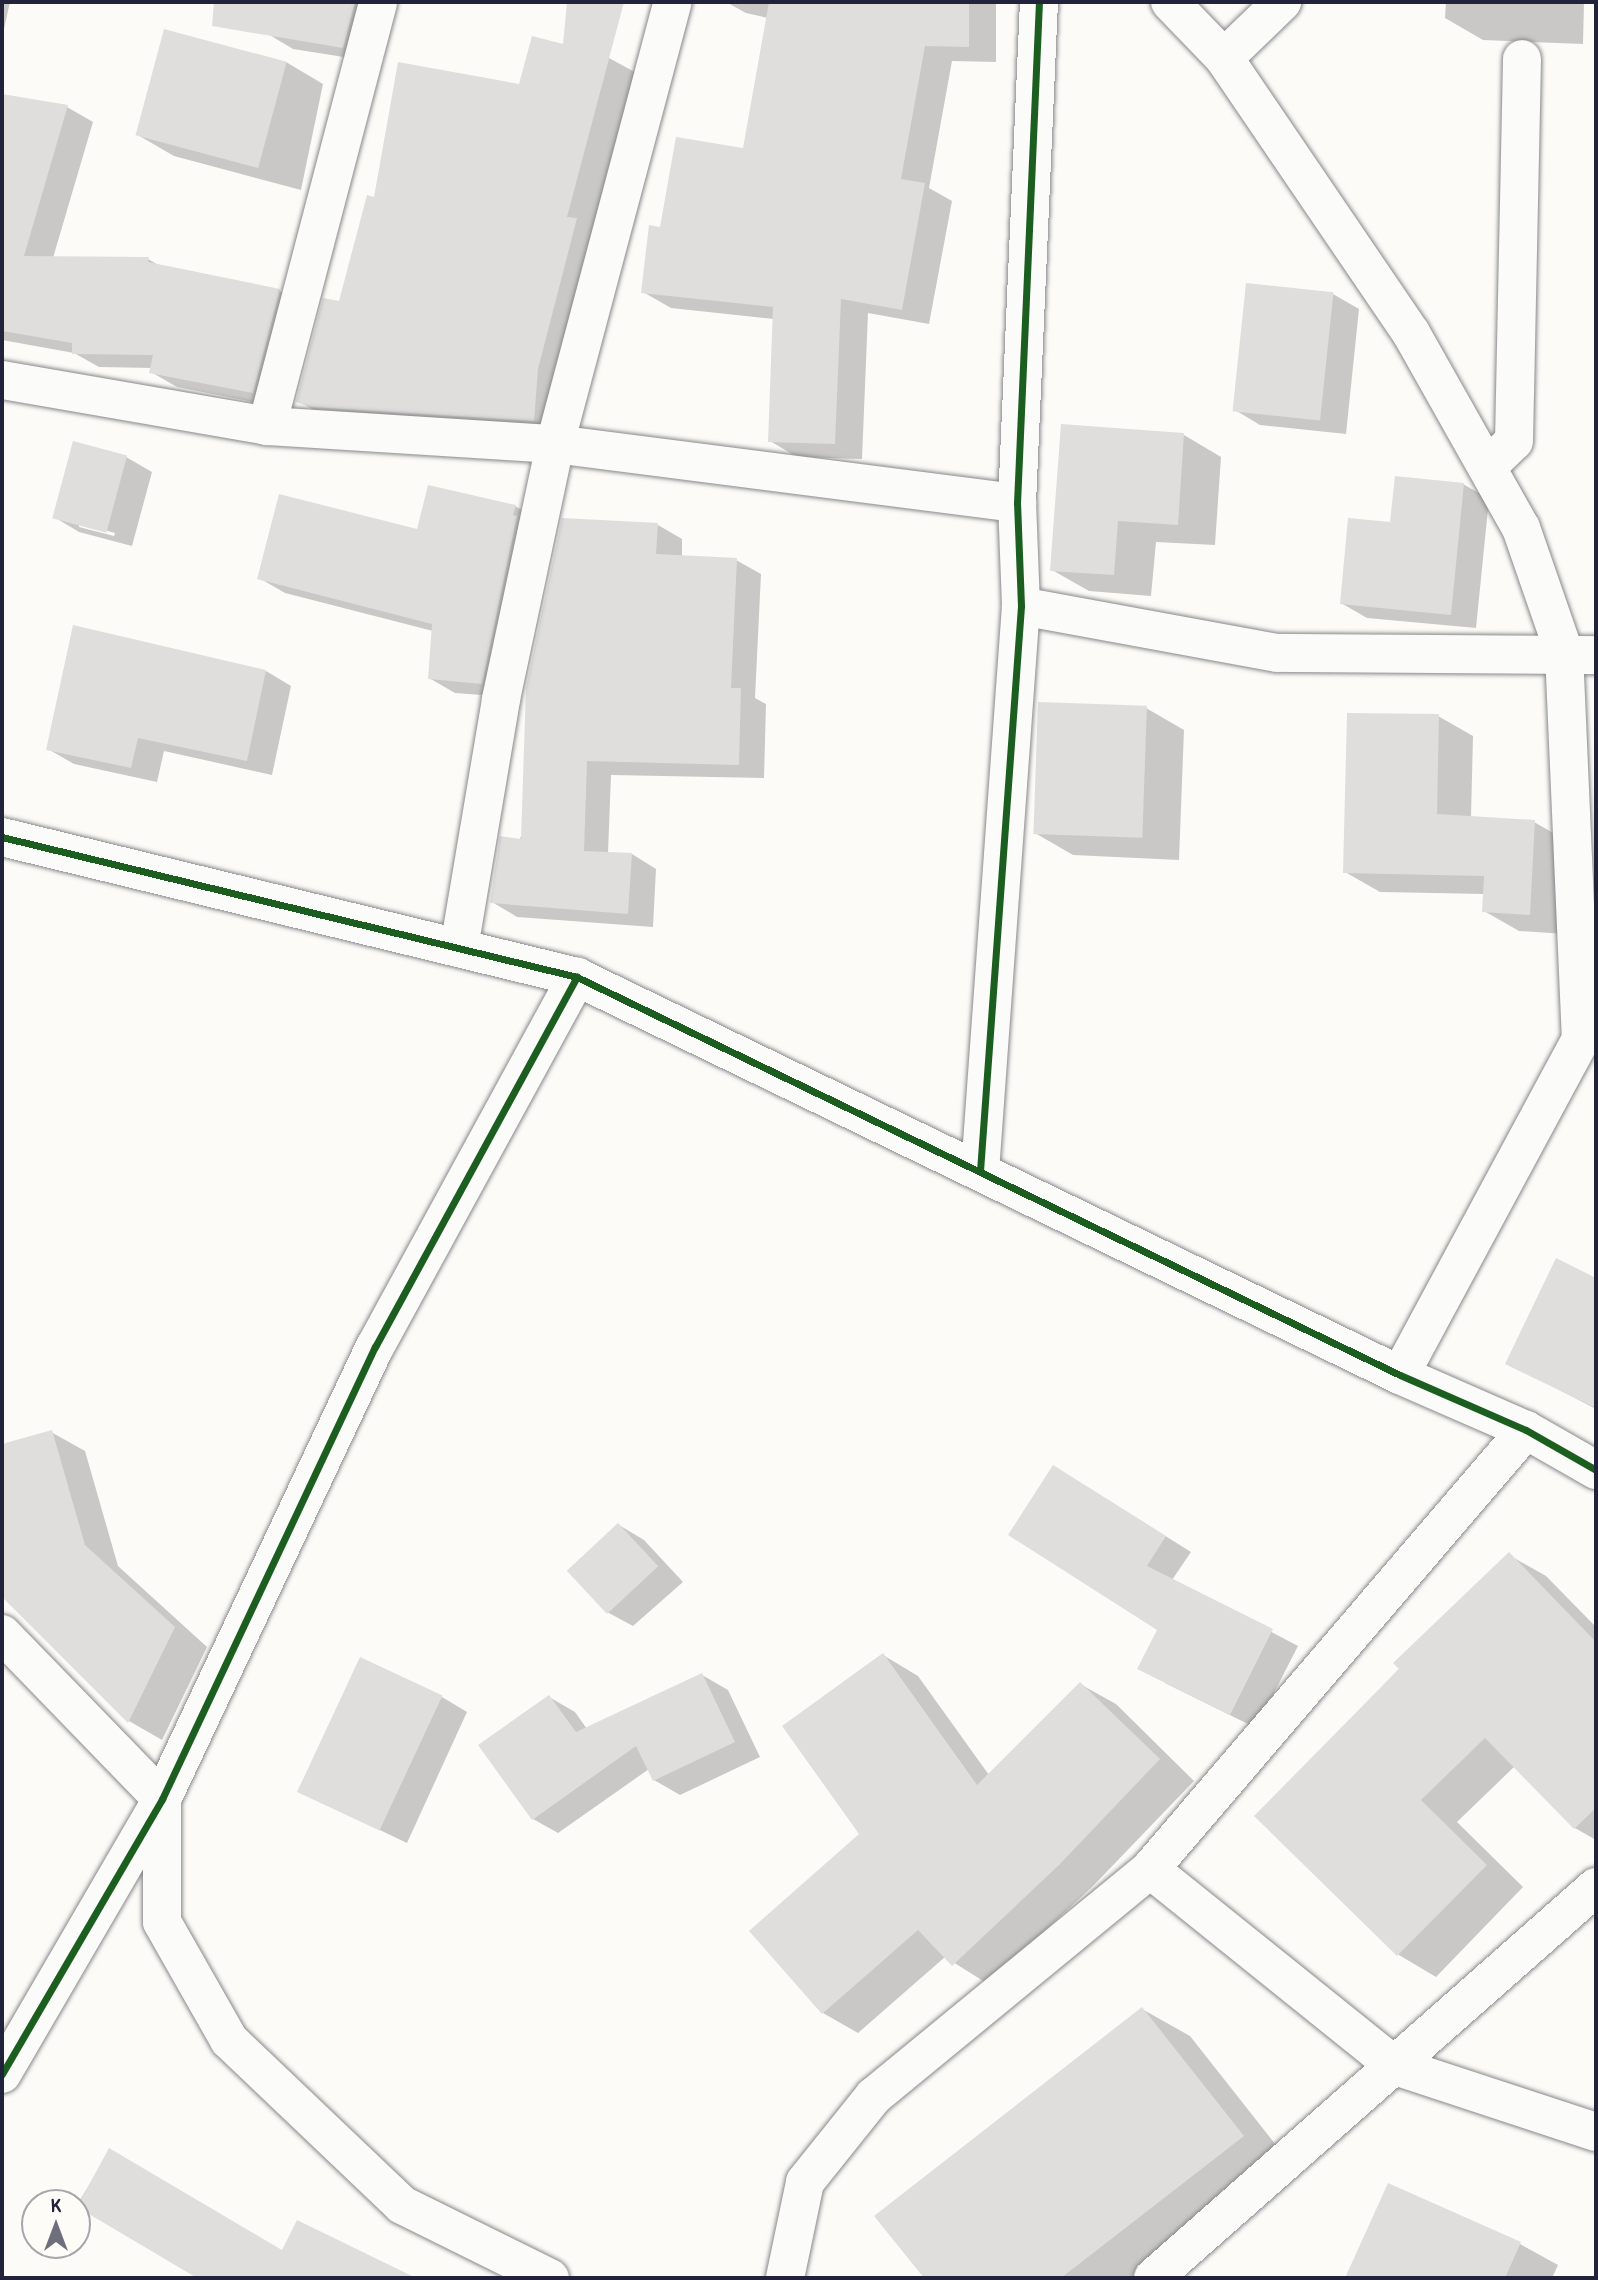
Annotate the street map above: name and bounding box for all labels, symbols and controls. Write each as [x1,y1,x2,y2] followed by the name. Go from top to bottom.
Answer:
[21,2189,91,2259] north arrow
[51,2192,61,2218] text: K

